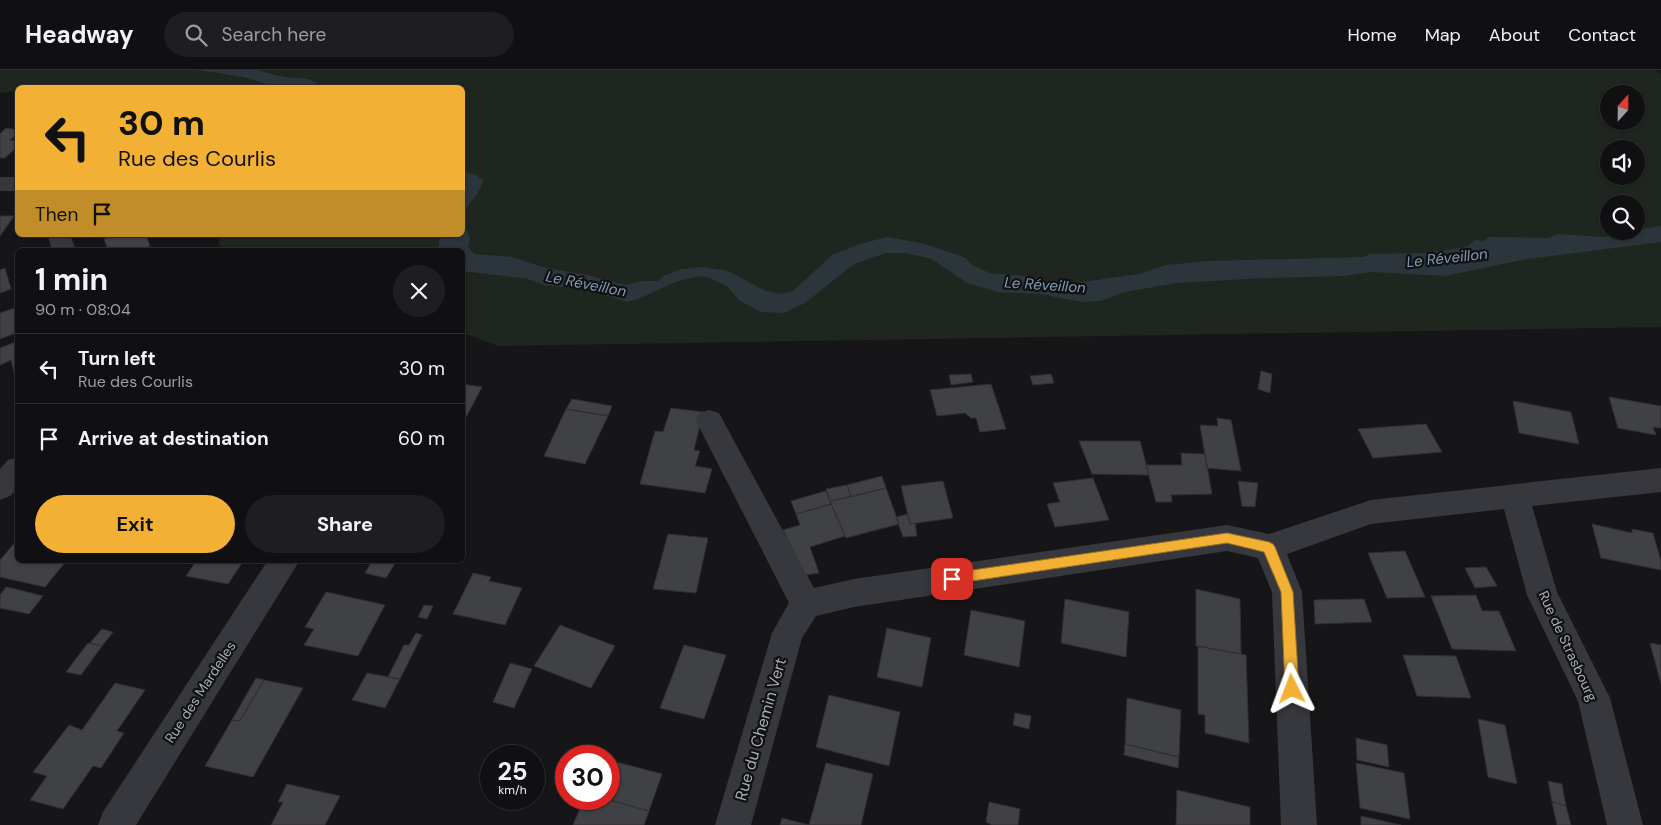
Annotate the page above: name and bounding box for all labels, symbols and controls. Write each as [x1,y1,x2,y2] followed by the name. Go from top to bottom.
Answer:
[164,12,514,57] search box
[25,19,134,50] text: Headway
[182,21,210,49] icon: search
[222,22,326,47] text: Search here
[1347,23,1397,47] text: Home
[1425,23,1461,47] text: Map
[1489,23,1540,47] text: About
[1568,23,1636,47] text: Contact
[1600,85,1645,130] north arrow
[1600,85,1645,240] map controls
[118,100,205,146] text: 30 m
[35,105,100,170] icon: left
[1600,140,1645,185] button: sound
[118,144,276,173] text: Rue des Courlis
[1600,195,1645,240] button: search
[88,200,116,228] icon: arrive
[35,202,78,227] text: Then
[1405,244,1489,272] water label: Le Réveillon
[35,260,108,299] text: 1 min
[393,265,445,317] button: close
[544,266,628,302] water label: Le Réveillon
[1004,272,1087,298] water label: Le Réveillon
[35,299,131,320] text: 90 m · 08:04
[78,346,156,371] text: Turn left
[35,355,63,383] icon: left
[399,356,445,381] text: 30 m
[78,371,193,392] text: Rue des Courlis
[35,425,63,453] icon: arrive
[78,426,269,451] text: Arrive at destination
[398,426,445,451] text: 60 m
[35,495,235,553] button: Exit
[245,495,445,553] button: Share
[931,558,973,600] pin
[938,565,966,593] icon: arrive
[1535,588,1602,704] street label: Rue de Strasbourg
[160,638,240,746] street label: Rue des Mardelles
[730,655,791,803] street label: Rue du Chemin Vert
[1265,662,1317,714] position arrow
[555,745,620,810] speed limit sign: 30
[498,755,527,788] text: 25
[498,782,527,798] text: km/h

